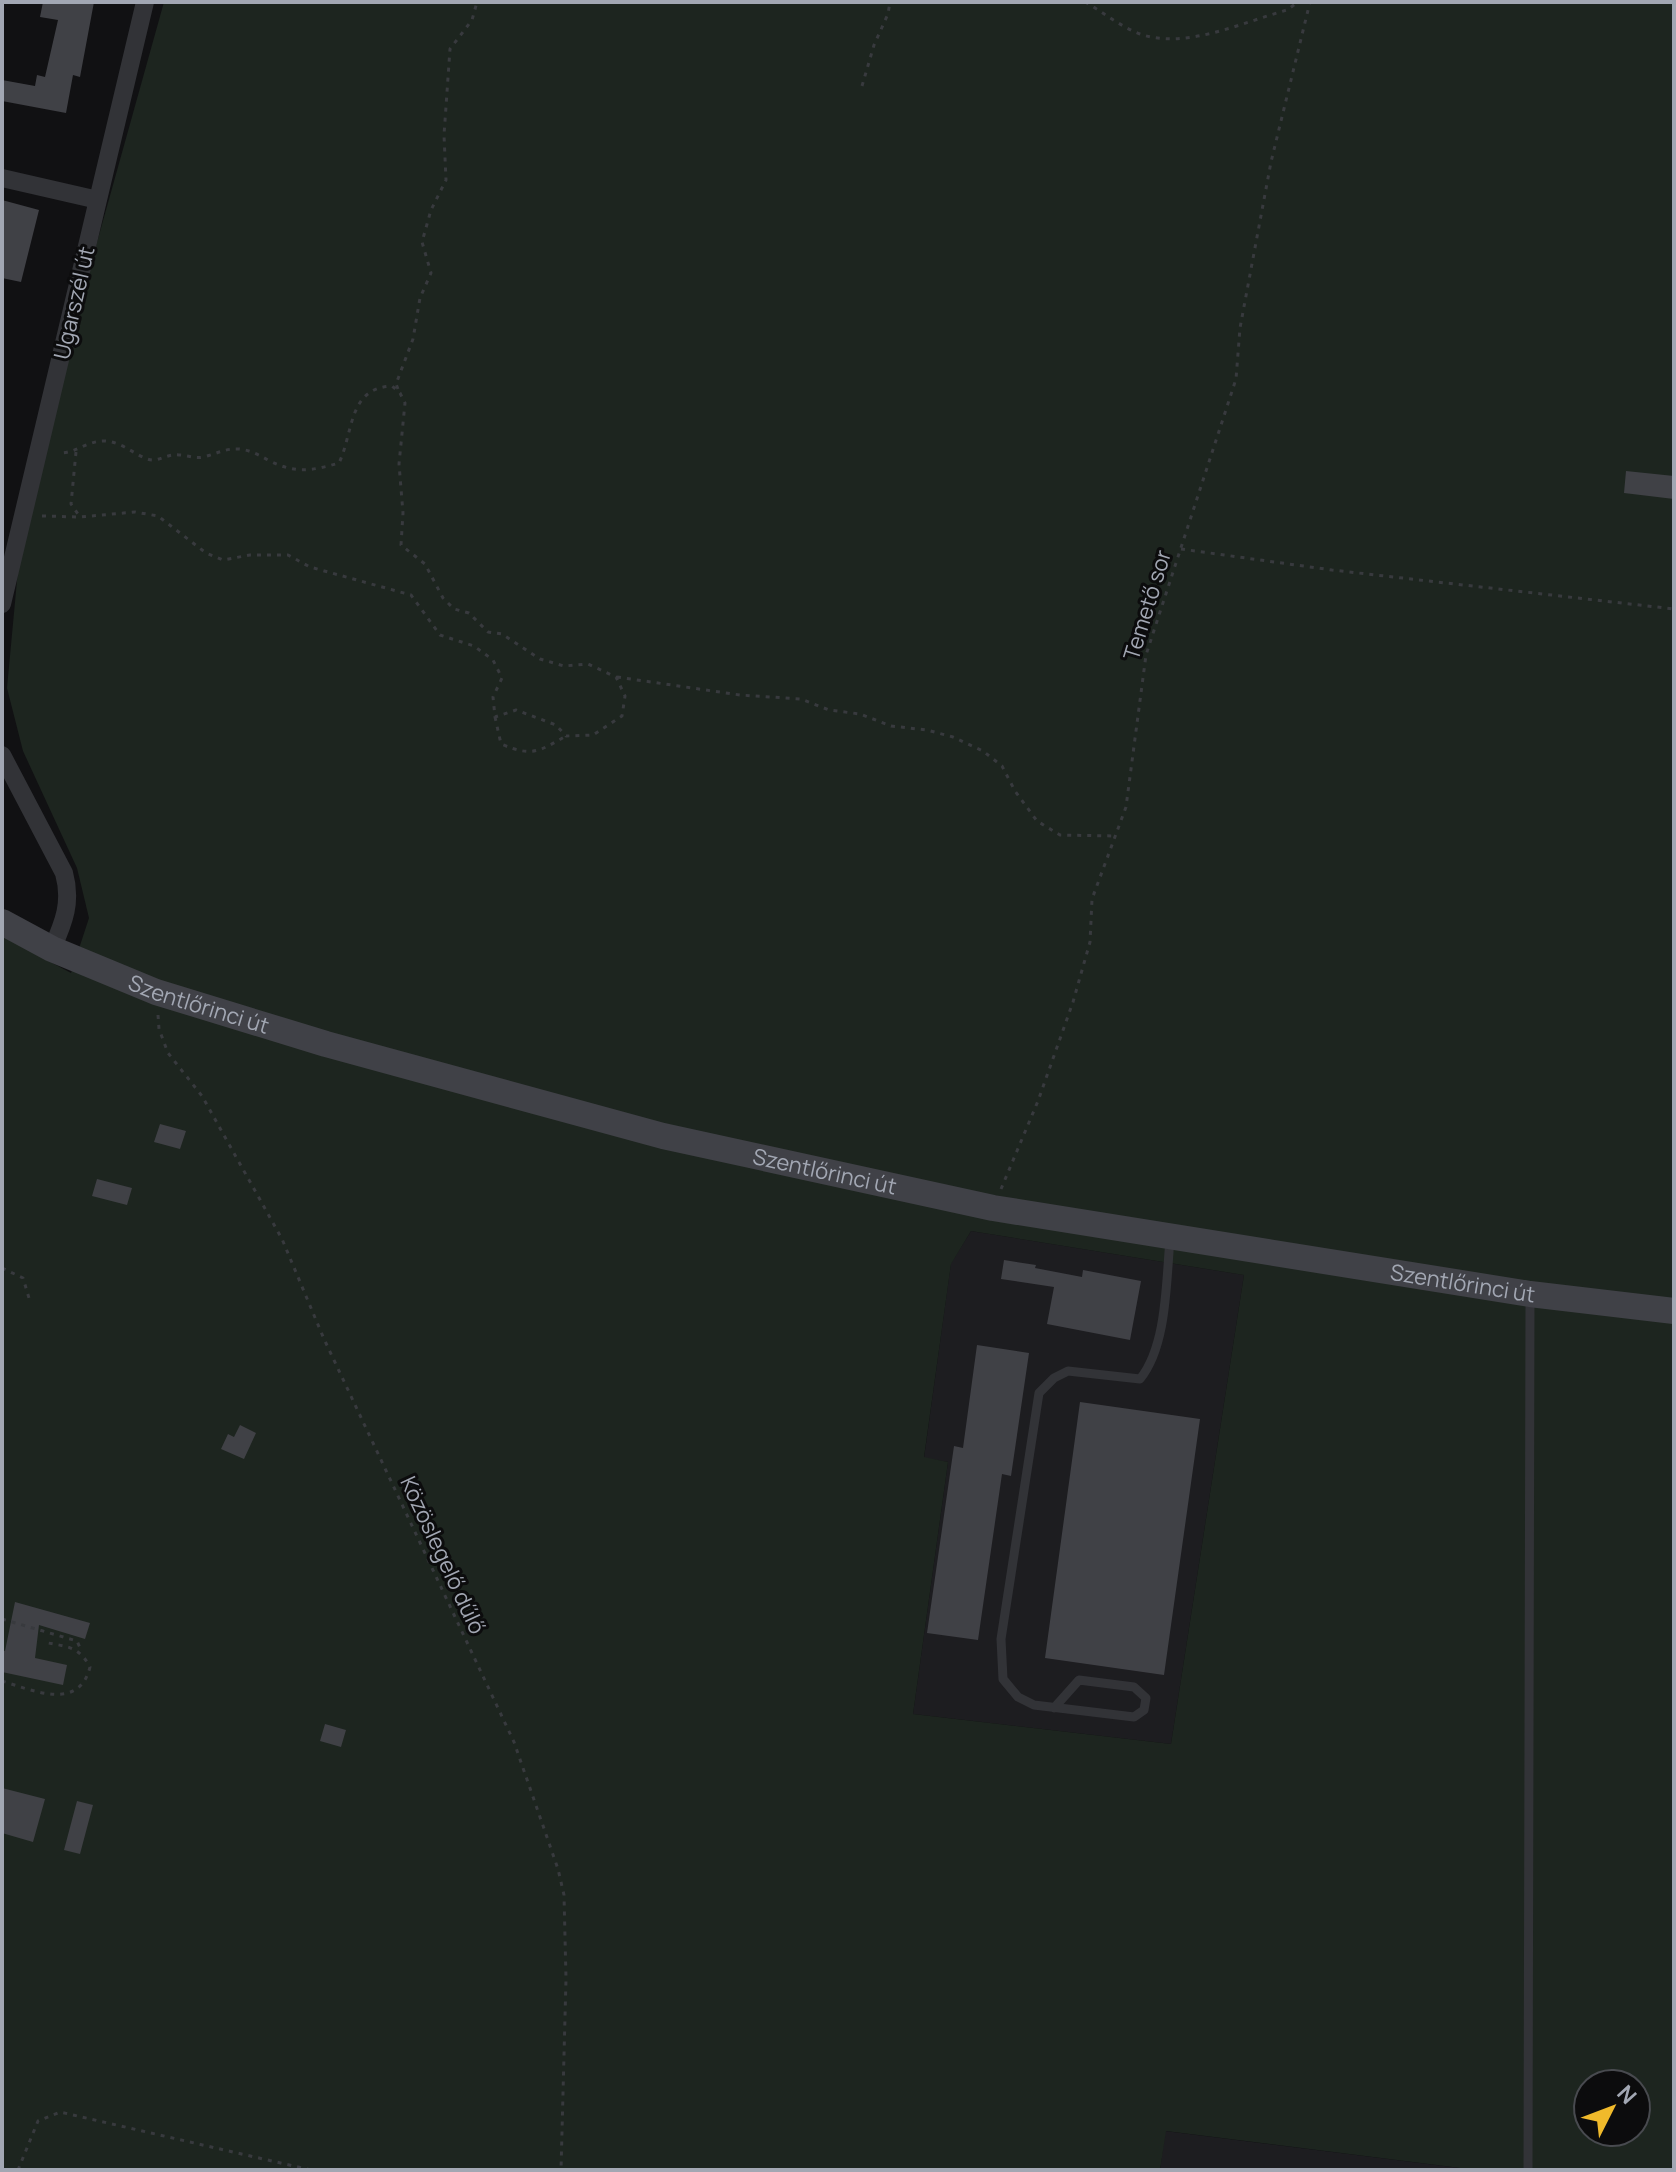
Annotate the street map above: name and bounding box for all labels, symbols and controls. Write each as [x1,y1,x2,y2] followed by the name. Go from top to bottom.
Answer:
[46,243,102,362] street label: Ugarszél út
[1116,546,1178,664] street label: Temető sor
[124,967,273,1041] street label: Szentlőrinci út
[750,1141,900,1202] street label: Szentlőrinci út
[1388,1257,1537,1310] street label: Szentlőrinci út
[393,1471,493,1639] street label: Közöslegelő dűlő
[1572,2068,1652,2148] north arrow
[1610,2079,1643,2111] text: N

